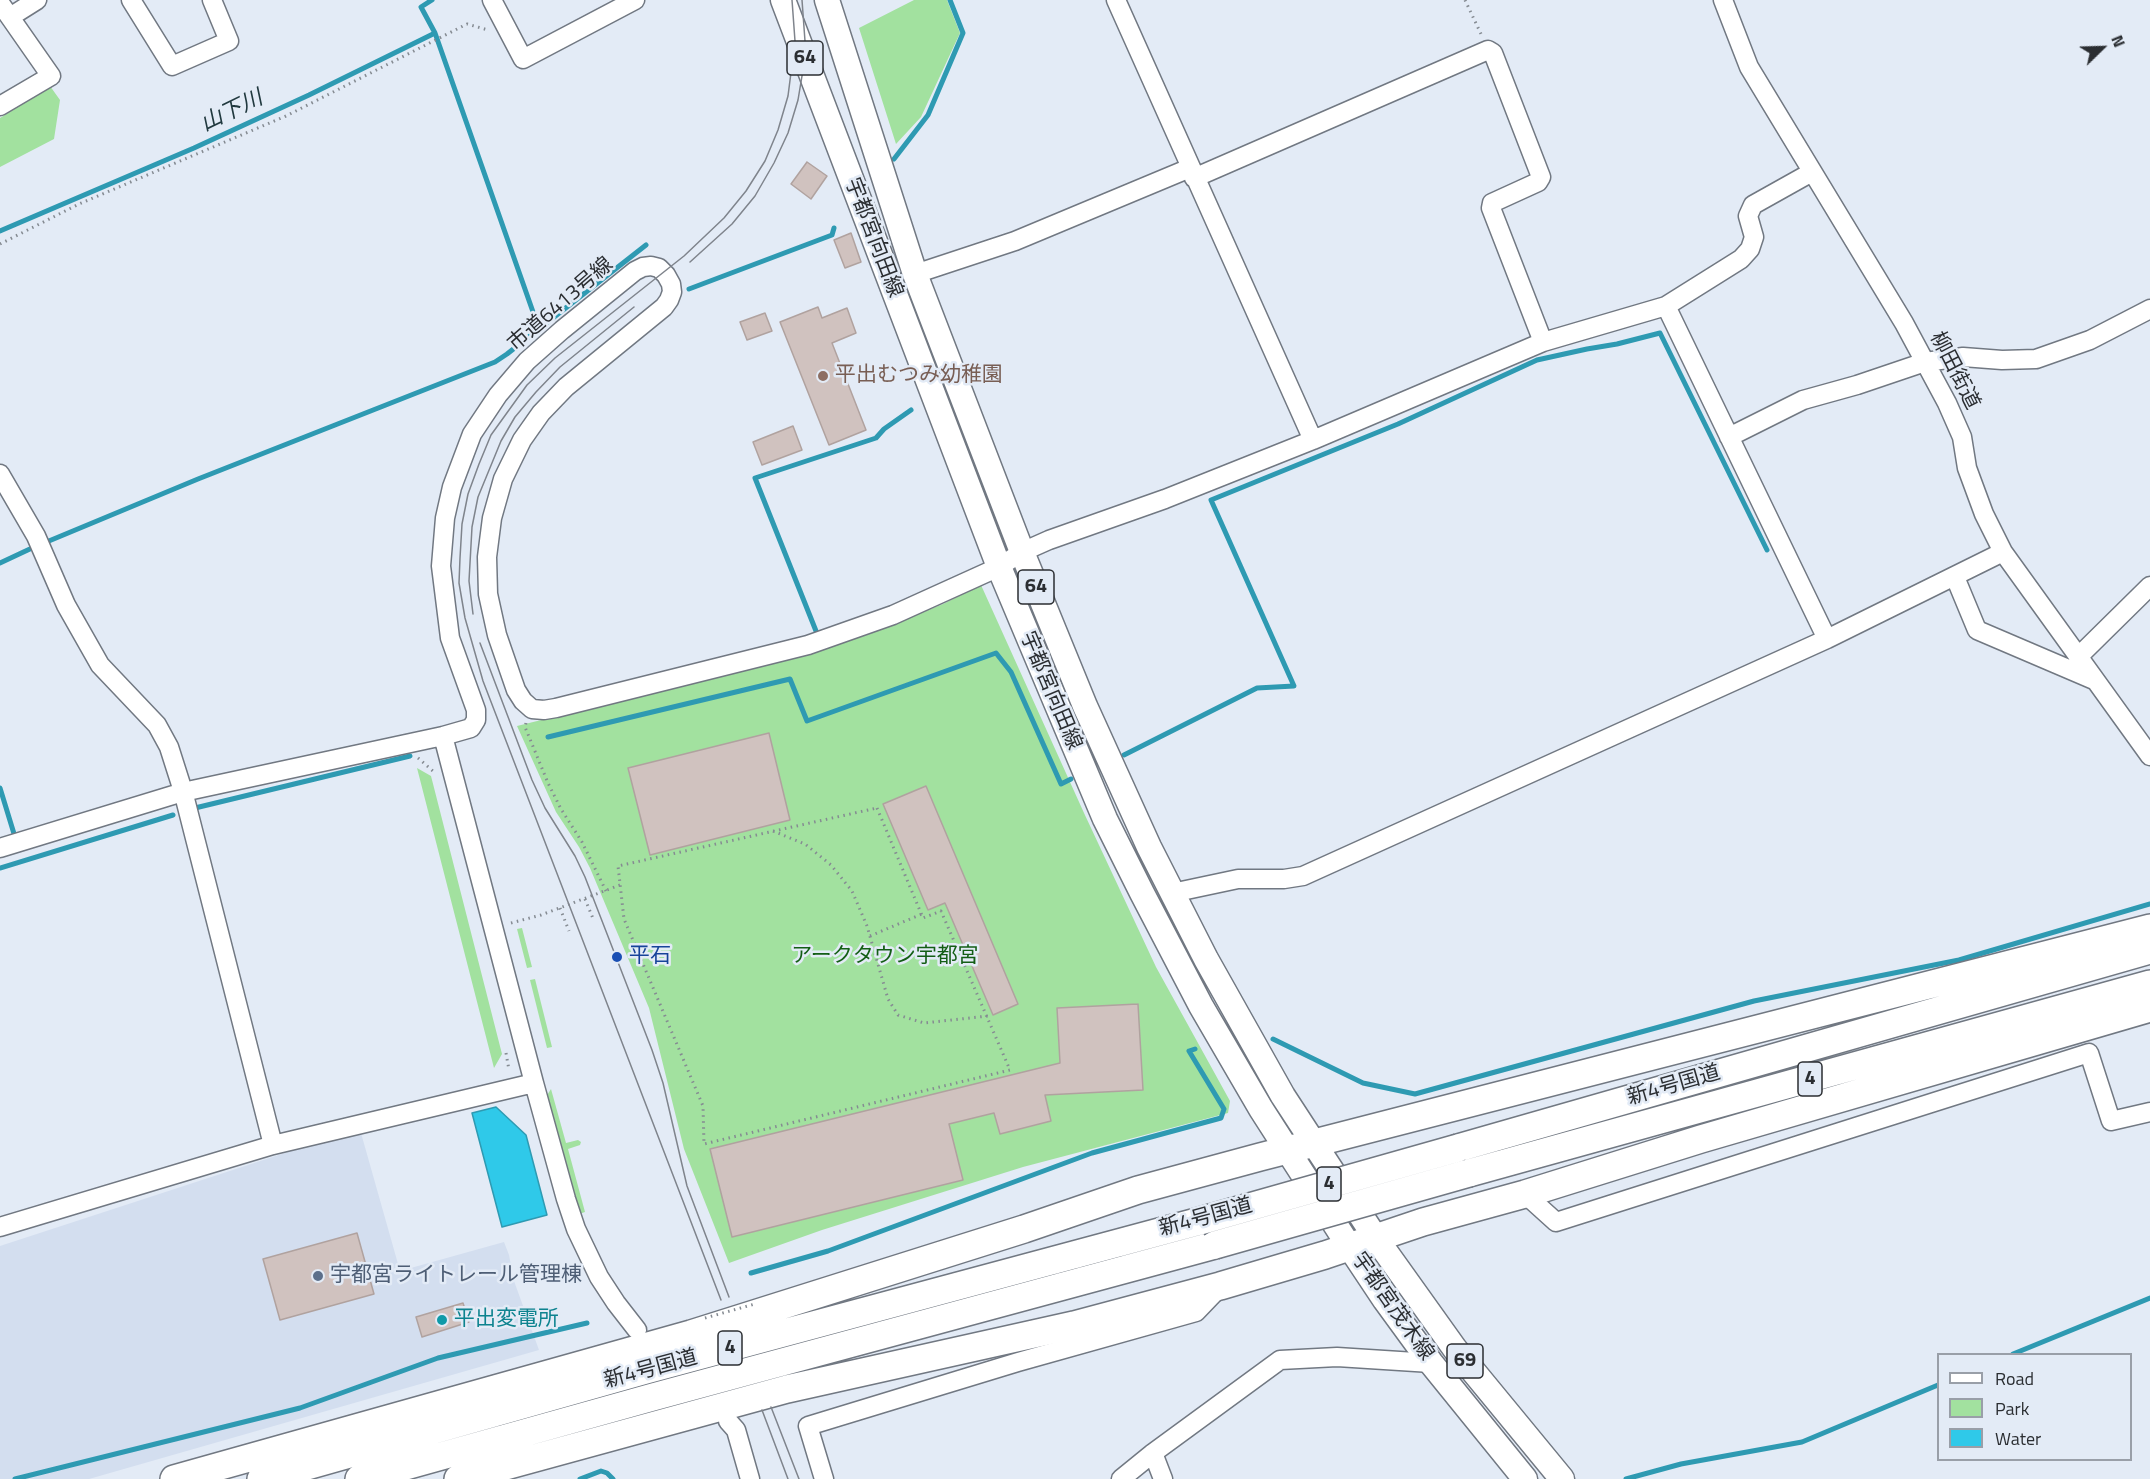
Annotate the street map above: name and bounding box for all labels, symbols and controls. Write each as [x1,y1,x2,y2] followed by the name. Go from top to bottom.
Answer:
[2072,18,2132,78] north arrow
[2105,31,2132,51] text: N
[787,41,823,75] road number: 64
[197,86,267,138] water label: 山下川
[839,175,907,301] street label: 宇都宮向田線
[503,253,619,357] street label: 市道6413号線
[1924,328,1984,414] street label: 柳田街道
[835,363,1003,389] place label: 平出むつみ幼稚園
[816,369,830,383] marker: 平出むつみ幼稚園
[1018,570,1054,604] road number: 64
[1014,628,1086,754] street label: 宇都宮向田線
[629,944,671,970] place label: 平石
[791,944,979,970] park label: アークタウン宇都宮
[610,950,624,964] marker: 平石
[1625,1061,1723,1111] street label: 新4号国道
[1798,1062,1822,1096] road number: 4
[1317,1167,1341,1201] road number: 4
[1156,1193,1256,1243] street label: 新4号国道
[1346,1248,1438,1366] street label: 宇都宮茂木線
[330,1263,582,1289] place label: 宇都宮ライトレール管理棟
[311,1269,325,1283] marker: 宇都宮ライトレール管理棟
[454,1307,559,1333] place label: 平出変電所
[435,1313,449,1327] marker: 平出変電所
[718,1331,742,1365] road number: 4
[1447,1344,1483,1378] road number: 69
[601,1345,701,1395] street label: 新4号国道
[1937,1353,2132,1461] legend
[1995,1365,2034,1392] text: Road
[1995,1395,2029,1422] text: Park
[1995,1425,2041,1452] text: Water

